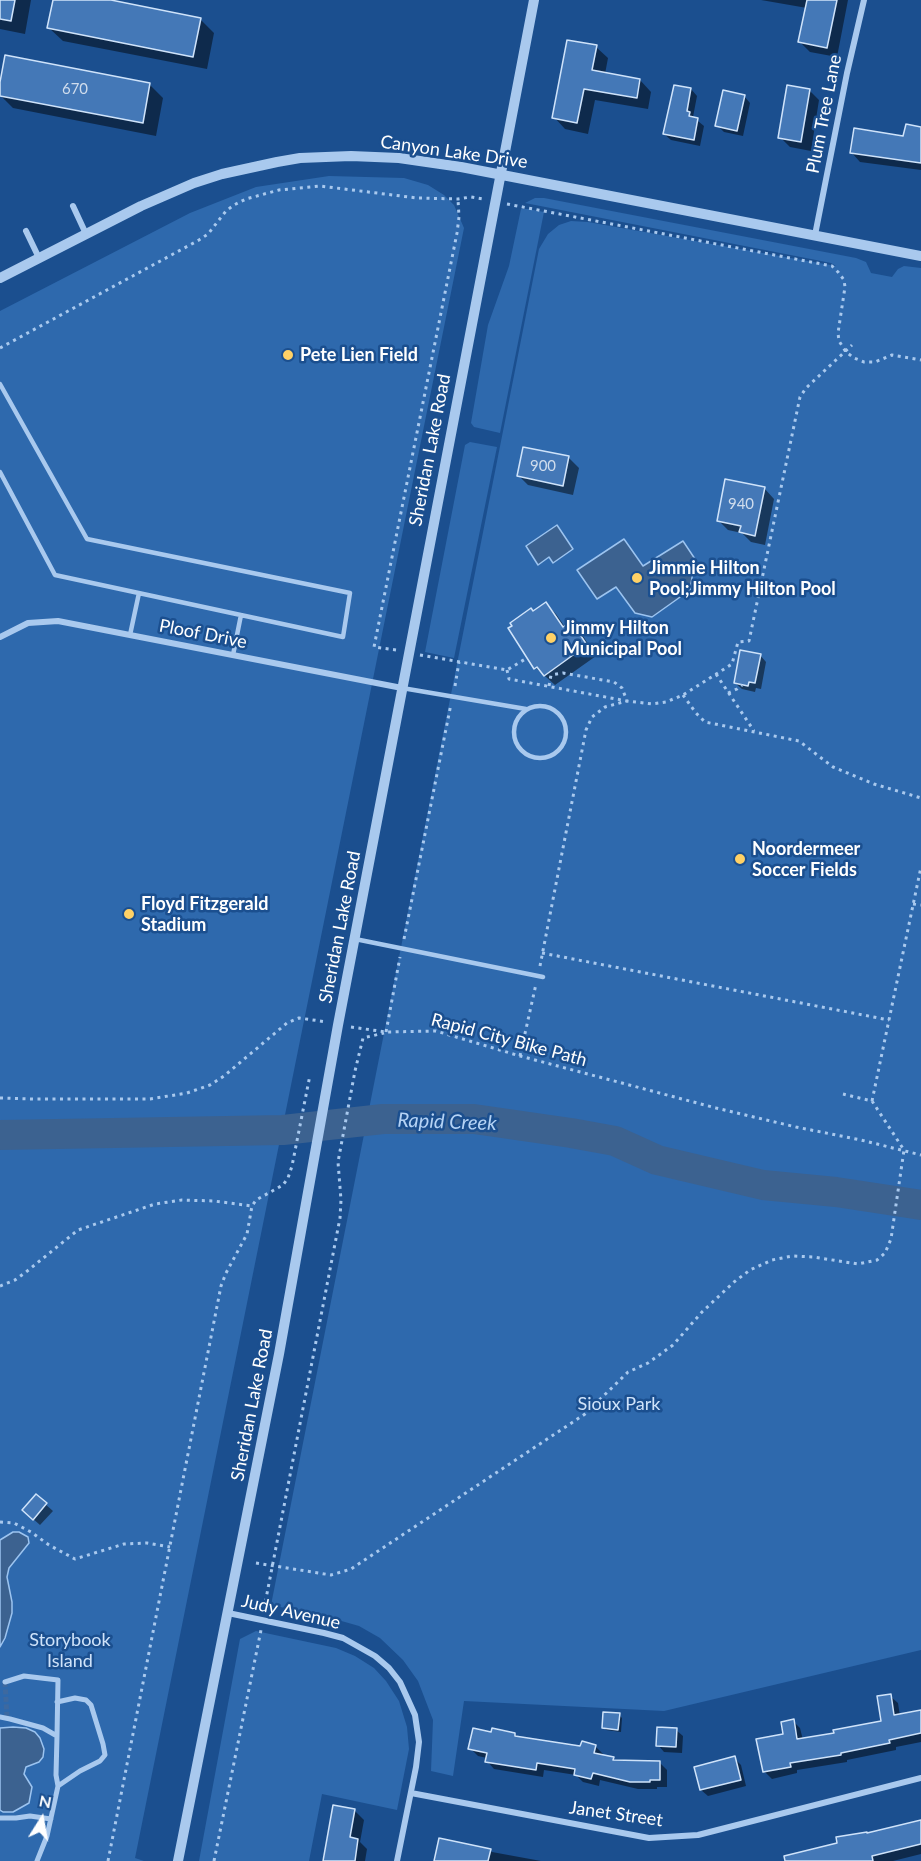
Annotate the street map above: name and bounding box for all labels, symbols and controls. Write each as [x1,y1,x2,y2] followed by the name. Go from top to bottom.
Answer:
[802,53,846,175] street label: Plum Tree Lane
[62,80,88,98] house number: 670
[379,131,529,173] street label: Canyon Lake Drive
[300,344,418,366] place label: Pete Lien Field
[281,348,295,362] marker: Pete Lien Field
[405,372,455,528] street label: Sheridan Lake Road
[530,457,556,475] house number: 900
[728,495,754,513] house number: 940
[649,557,836,600] place label: Jimmie Hilton Pool;Jimmy Hilton Pool
[630,571,644,585] marker: Jimmie Hilton Pool;Jimmy Hilton Pool
[157,615,249,653] street label: Ploof Drive
[563,617,682,660] place label: Jimmy Hilton Municipal Pool
[544,631,558,645] marker: Jimmy Hilton Municipal Pool
[752,838,860,880] place label: Noordermeer Soccer Fields
[315,849,365,1005] street label: Sheridan Lake Road
[733,852,747,866] marker: Noordermeer Soccer Fields
[141,893,268,936] place label: Floyd Fitzgerald Stadium
[122,907,136,921] marker: Floyd Fitzgerald Stadium
[429,1009,589,1071] street label: Rapid City Bike Path
[397,1108,497,1136] water label: Rapid Creek
[227,1327,277,1483] street label: Sheridan Lake Road
[578,1393,660,1415] park label: Sioux Park
[239,1590,343,1634] street label: Judy Avenue
[29,1629,111,1672] park label: Storybook Island
[12,1789,72,1849] north arrow
[38,1790,53,1811] text: N
[568,1797,664,1831] street label: Janet Street

